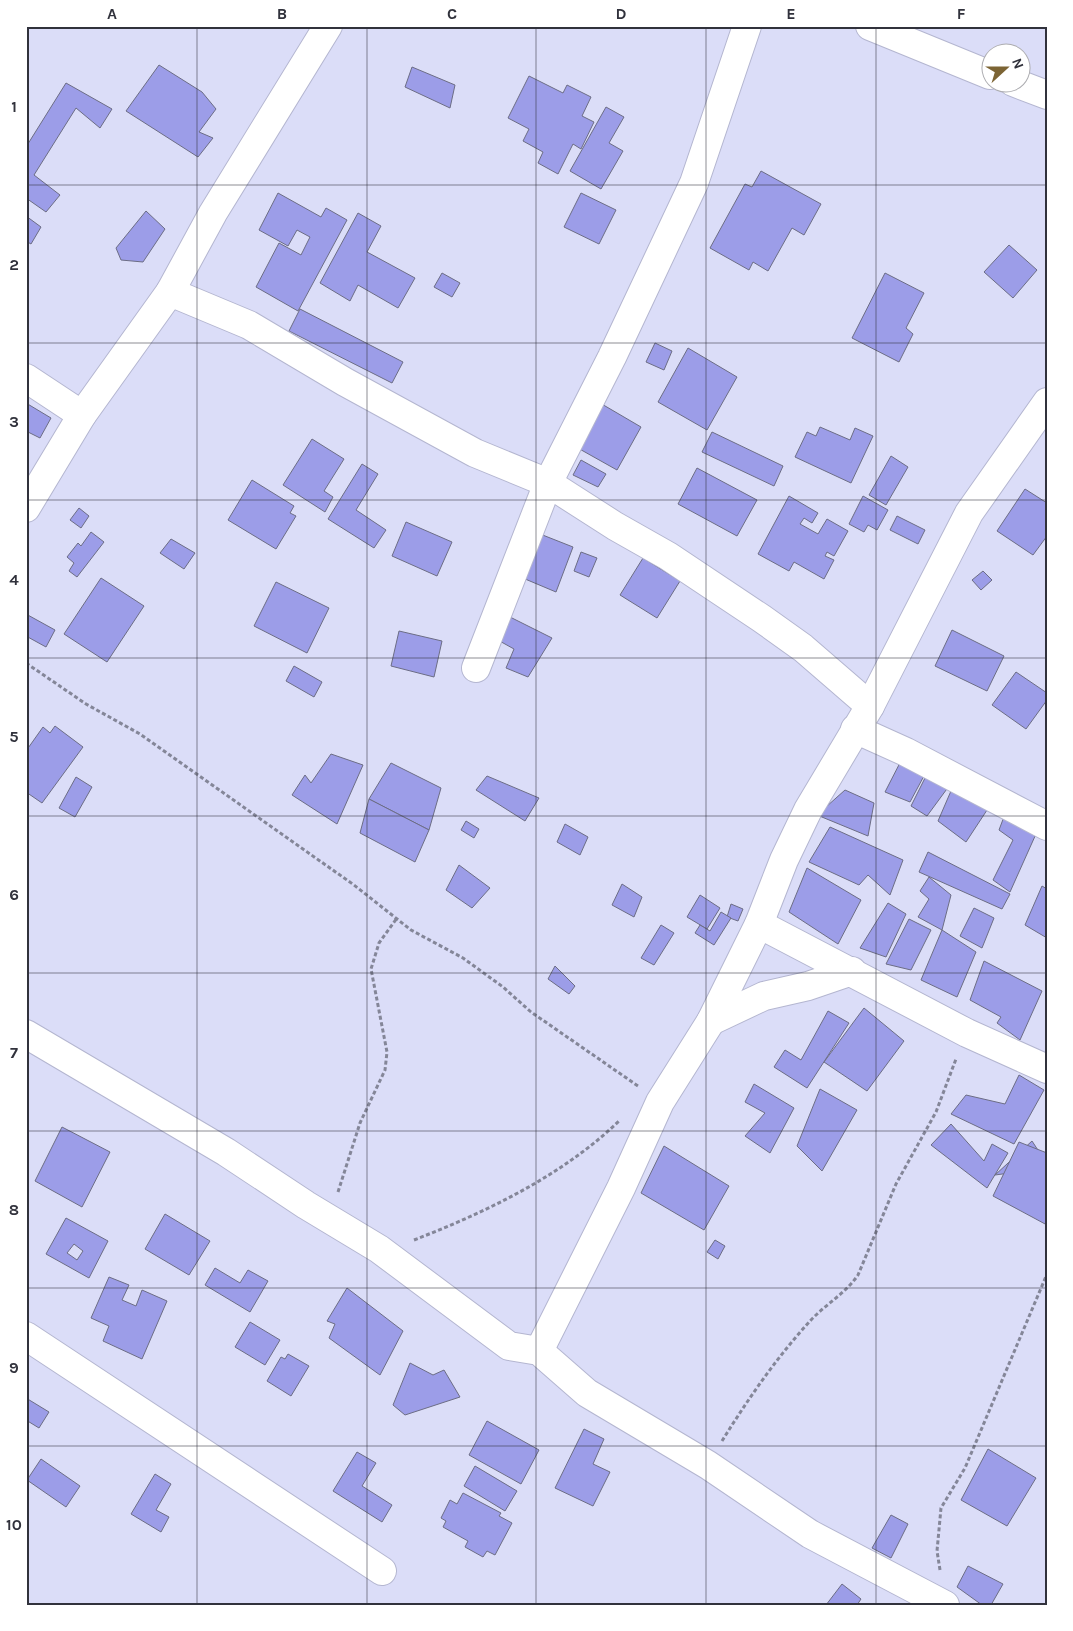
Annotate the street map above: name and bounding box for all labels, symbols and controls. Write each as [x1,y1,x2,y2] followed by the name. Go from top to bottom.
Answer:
[107,4,117,23] text: A
[277,4,287,23] text: B
[447,4,457,23] text: C
[616,4,627,23] text: D
[786,4,796,23] text: E
[957,4,966,23] text: F
[980,42,1030,92] north arrow
[1008,56,1027,71] text: N
[11,97,17,116] text: 1
[9,255,19,274] text: 2
[9,412,19,431] text: 3
[9,570,19,589] text: 4
[9,727,19,746] text: 5
[9,885,19,904] text: 6
[10,1043,18,1062] text: 7
[9,1200,19,1219] text: 8
[9,1358,19,1377] text: 9
[6,1515,22,1534] text: 10

